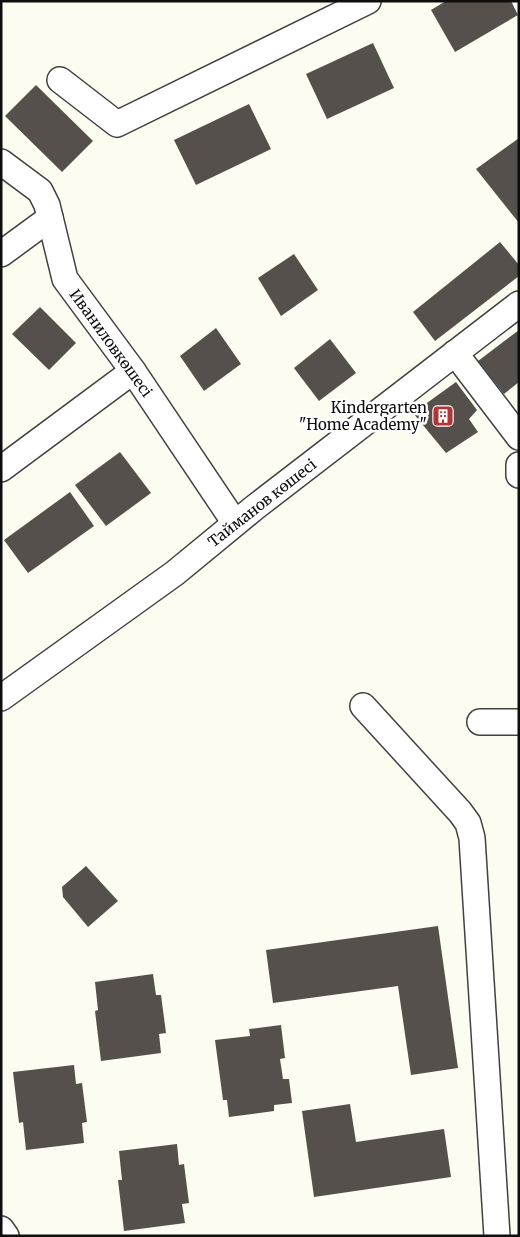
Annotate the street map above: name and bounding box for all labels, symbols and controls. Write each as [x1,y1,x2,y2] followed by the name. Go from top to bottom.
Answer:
[66,285,157,401] street label: Иваниловкөшесі
[299,398,427,434] place label: Kindergarten "Home Academy"
[431,404,455,428] building icon: Kindergarten "Home Academy"
[204,455,320,551] street label: Тайманов көшесі

